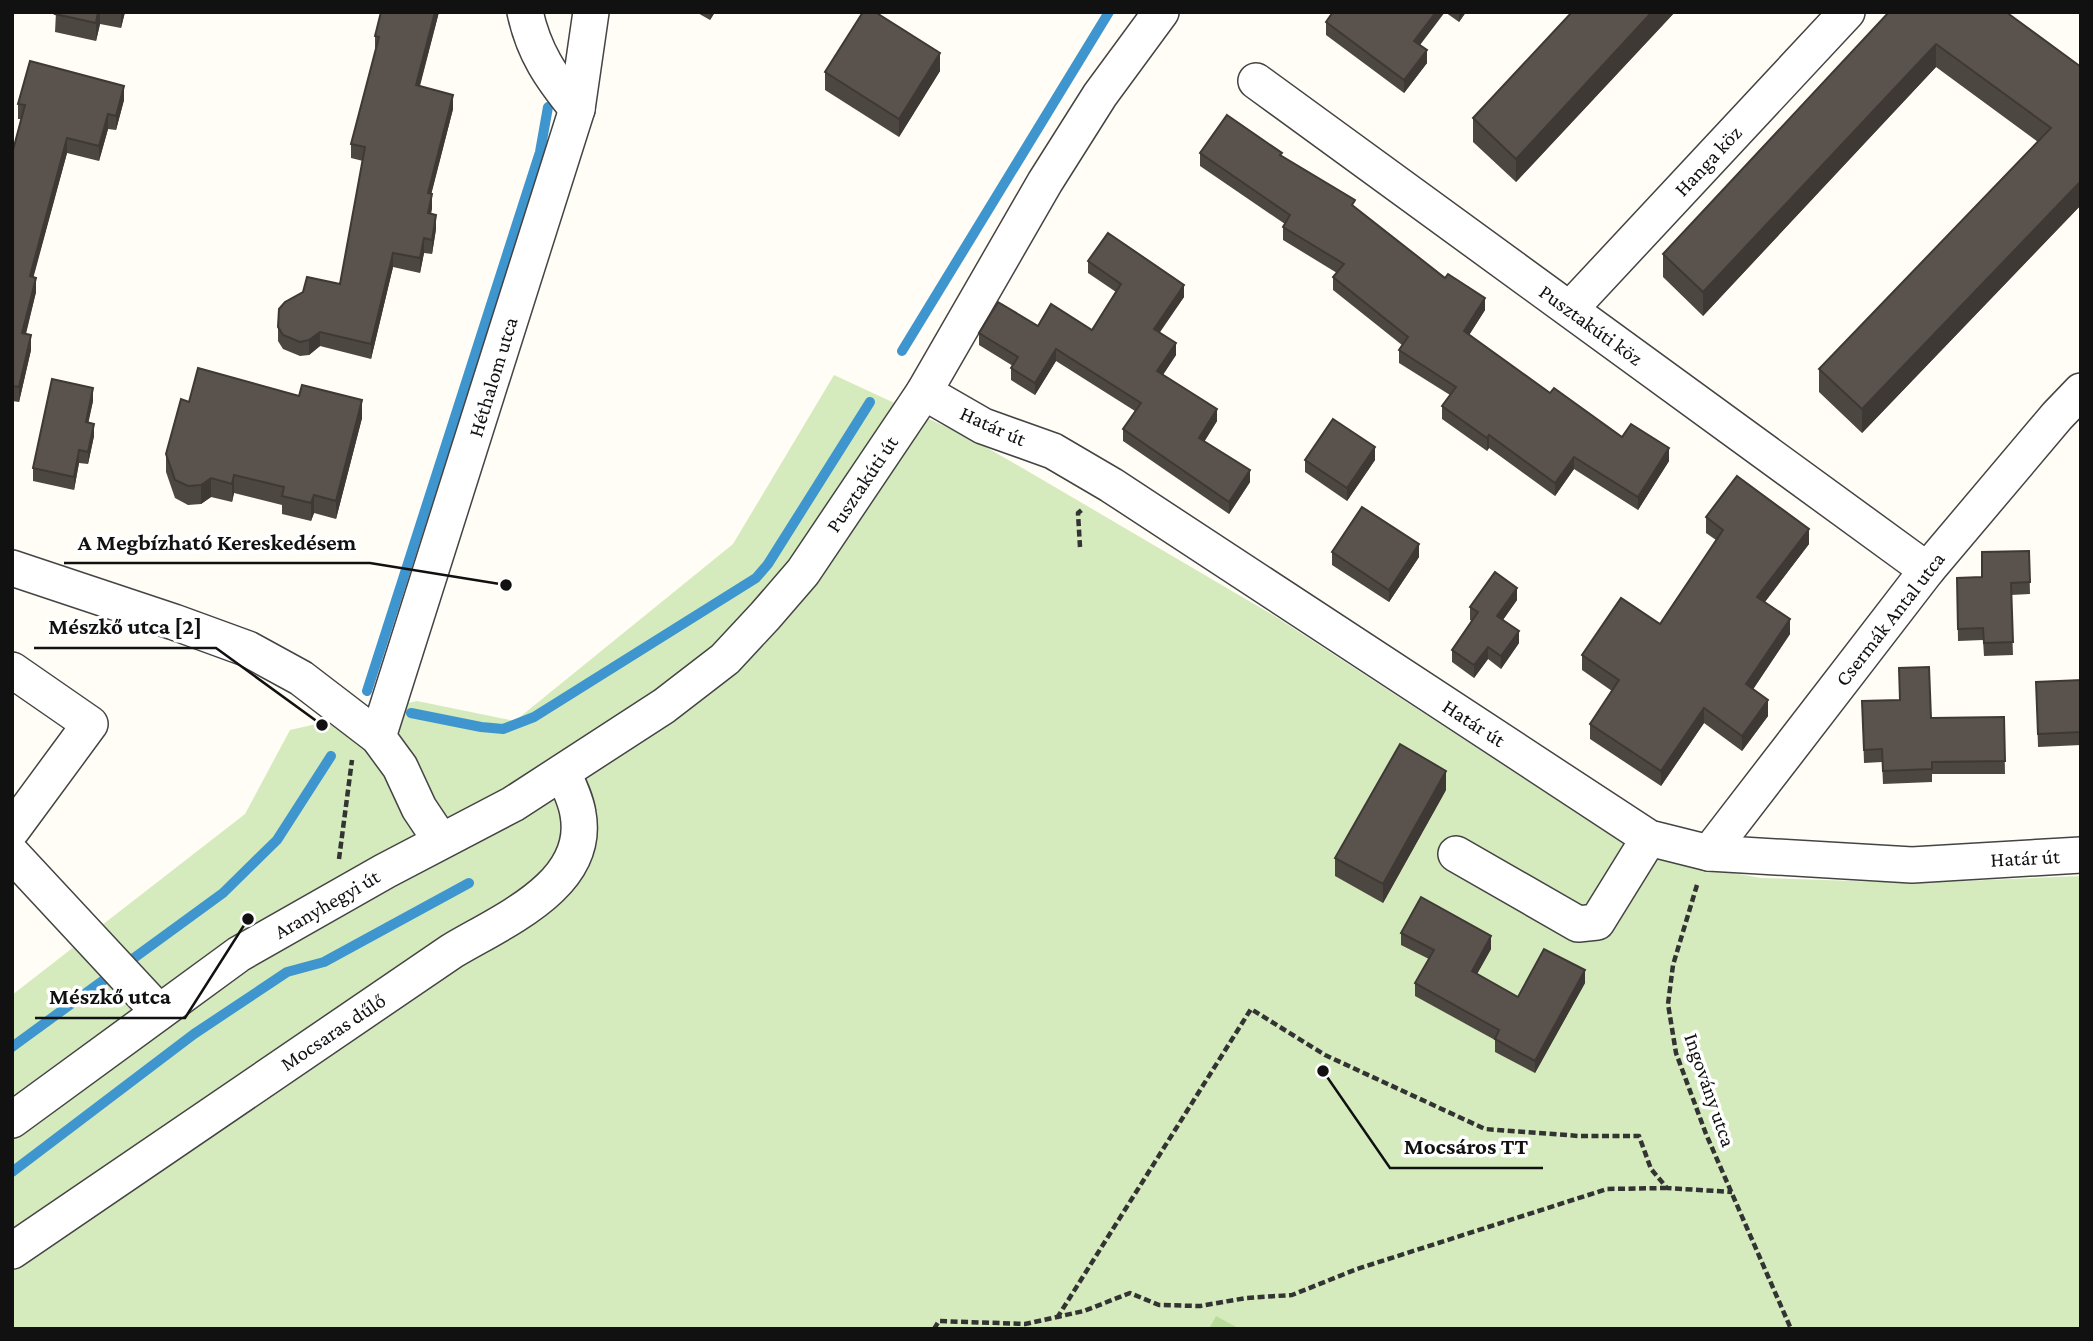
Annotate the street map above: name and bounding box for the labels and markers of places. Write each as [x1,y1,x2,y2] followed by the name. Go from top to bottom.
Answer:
[64,519,370,563] callout: A Megbízható Kereskedésem
[34,604,216,648] callout: Mészkő utca [2]
[35,974,185,1018] callout: Mészkő utca
[1390,1124,1543,1168] callout: Mocsáros TT

